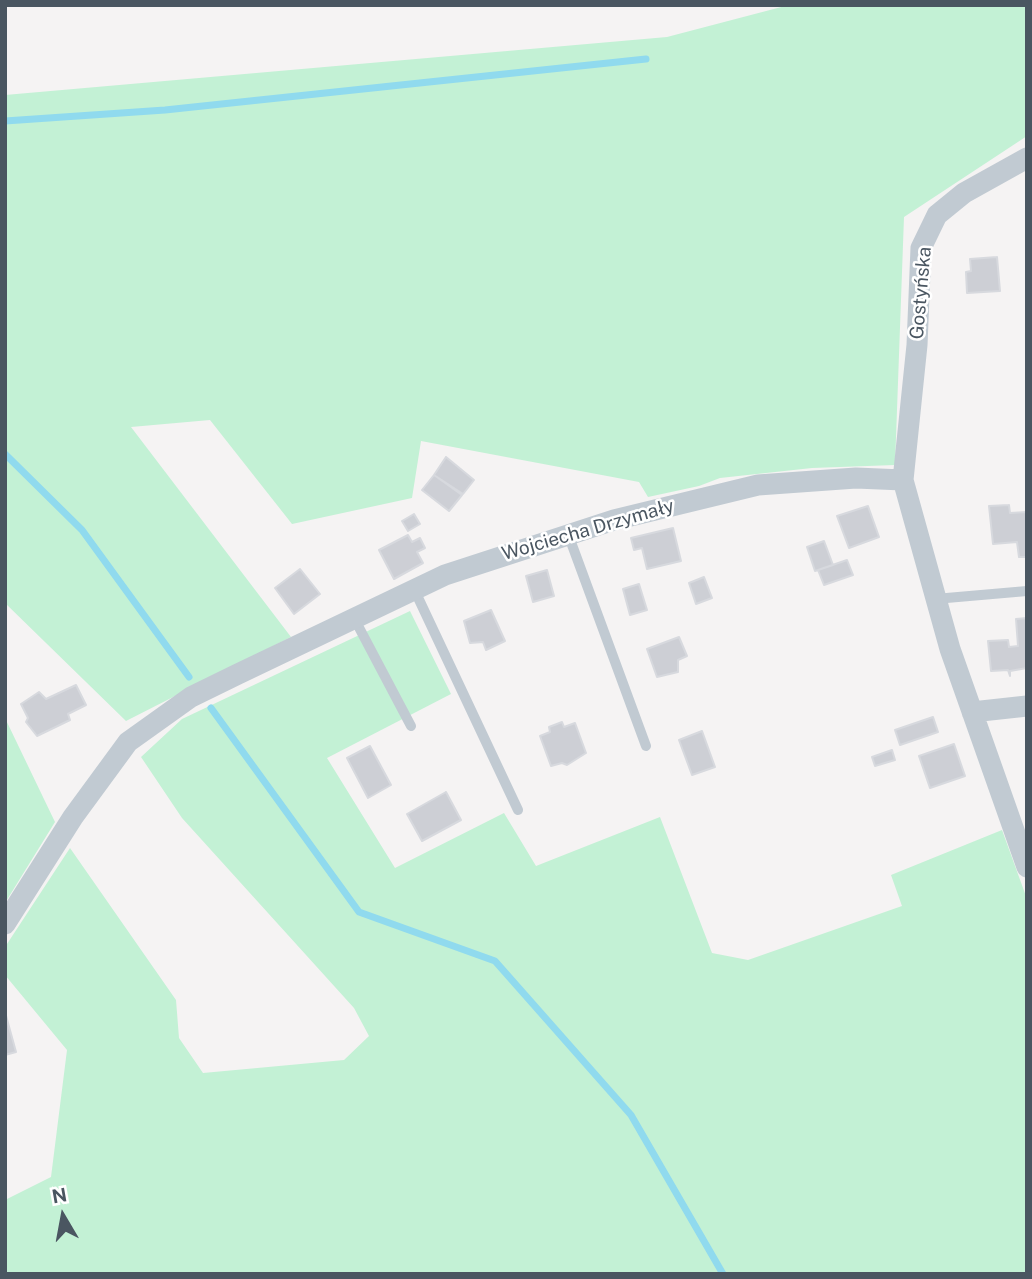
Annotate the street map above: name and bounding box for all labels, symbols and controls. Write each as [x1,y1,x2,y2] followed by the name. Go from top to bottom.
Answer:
[906,246,936,340] street label: Gostyńska
[499,494,677,566] street label: Wojciecha Drzymały
[28,1181,98,1251] north arrow
[50,1183,69,1207] text: N

